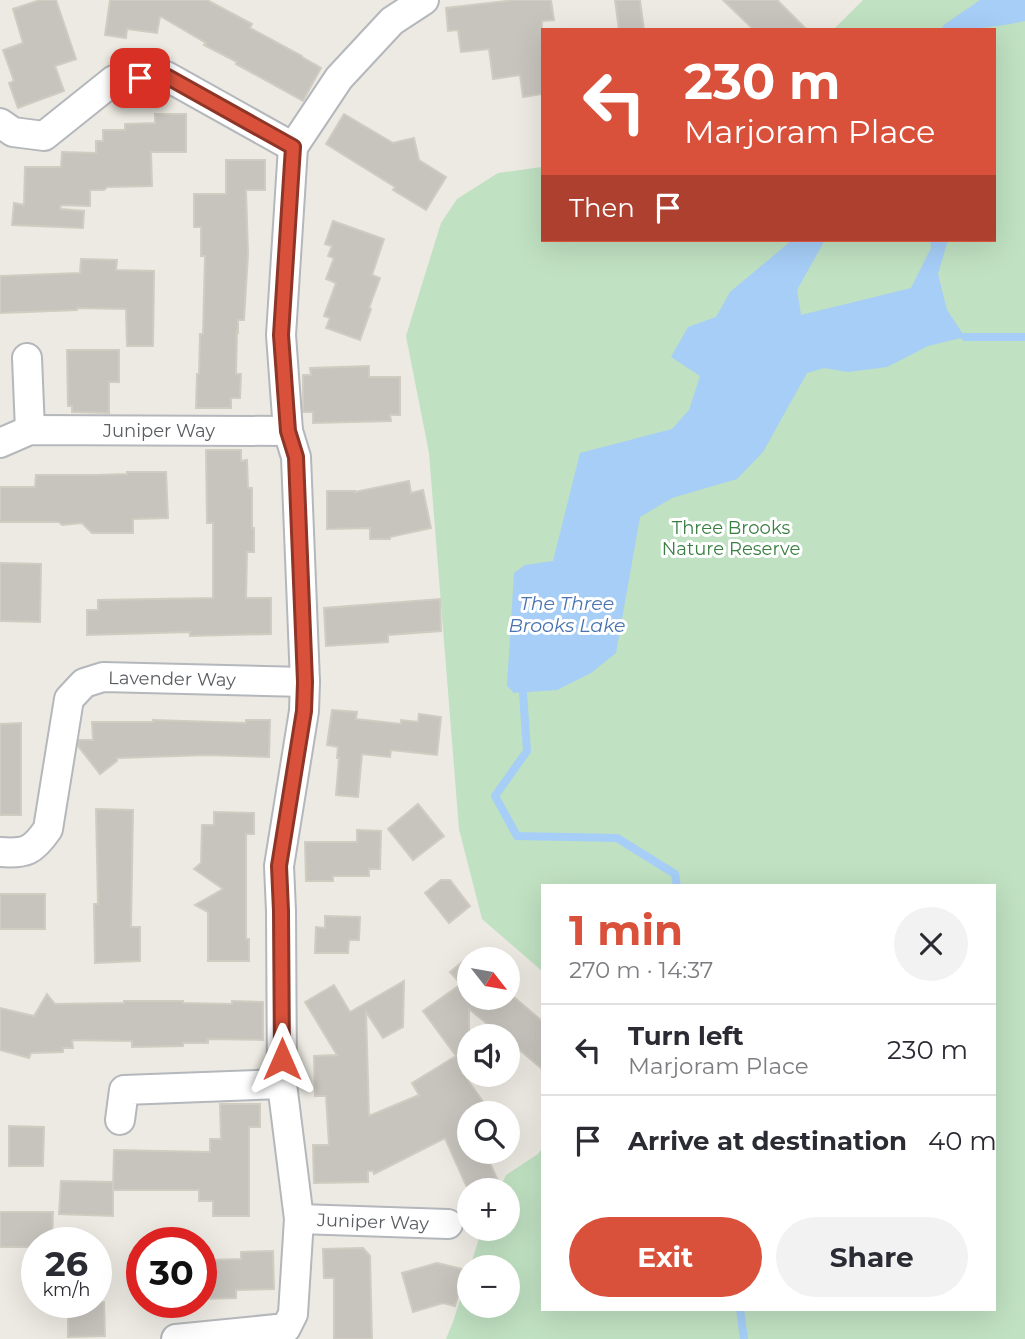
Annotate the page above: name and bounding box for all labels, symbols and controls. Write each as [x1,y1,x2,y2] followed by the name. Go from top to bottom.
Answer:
[110,48,170,108] pin
[684,52,840,111] text: 230 m
[569,56,660,147] icon: left
[121,59,159,97] icon: arrive
[684,112,935,151] text: Marjoram Place
[649,189,687,227] icon: arrive
[569,192,635,224] text: Then
[102,420,215,442] street label: Juniper Way
[662,517,800,560] park label: Three Brooks Nature Reserve
[508,592,626,637] water label: The Three Brooks Lake
[108,667,236,691] street label: Lavender Way
[569,904,683,956] text: 1 min
[894,907,968,981] button: close
[457,947,520,1010] north arrow
[457,947,520,1318] map controls
[569,956,713,984] text: 270 m · 14:37
[628,1020,744,1052] text: Turn left
[245,1022,319,1096] position arrow
[457,1024,520,1087] button: sound
[569,1031,607,1069] icon: left
[887,1034,968,1066] text: 230 m
[628,1052,809,1080] text: Marjoram Place
[457,1101,520,1164] button: search
[569,1122,607,1160] icon: arrive
[628,1125,907,1157] text: Arrive at destination
[928,1125,997,1157] text: 40 m
[457,1178,520,1241] button: +
[316,1209,430,1235] street label: Juniper Way
[569,1217,762,1297] button: Exit
[776,1217,968,1297] button: Share
[126,1227,217,1318] speed limit sign: 30
[45,1242,88,1285] text: 26
[457,1255,520,1318] button: −
[42,1279,91,1301] text: km/h

